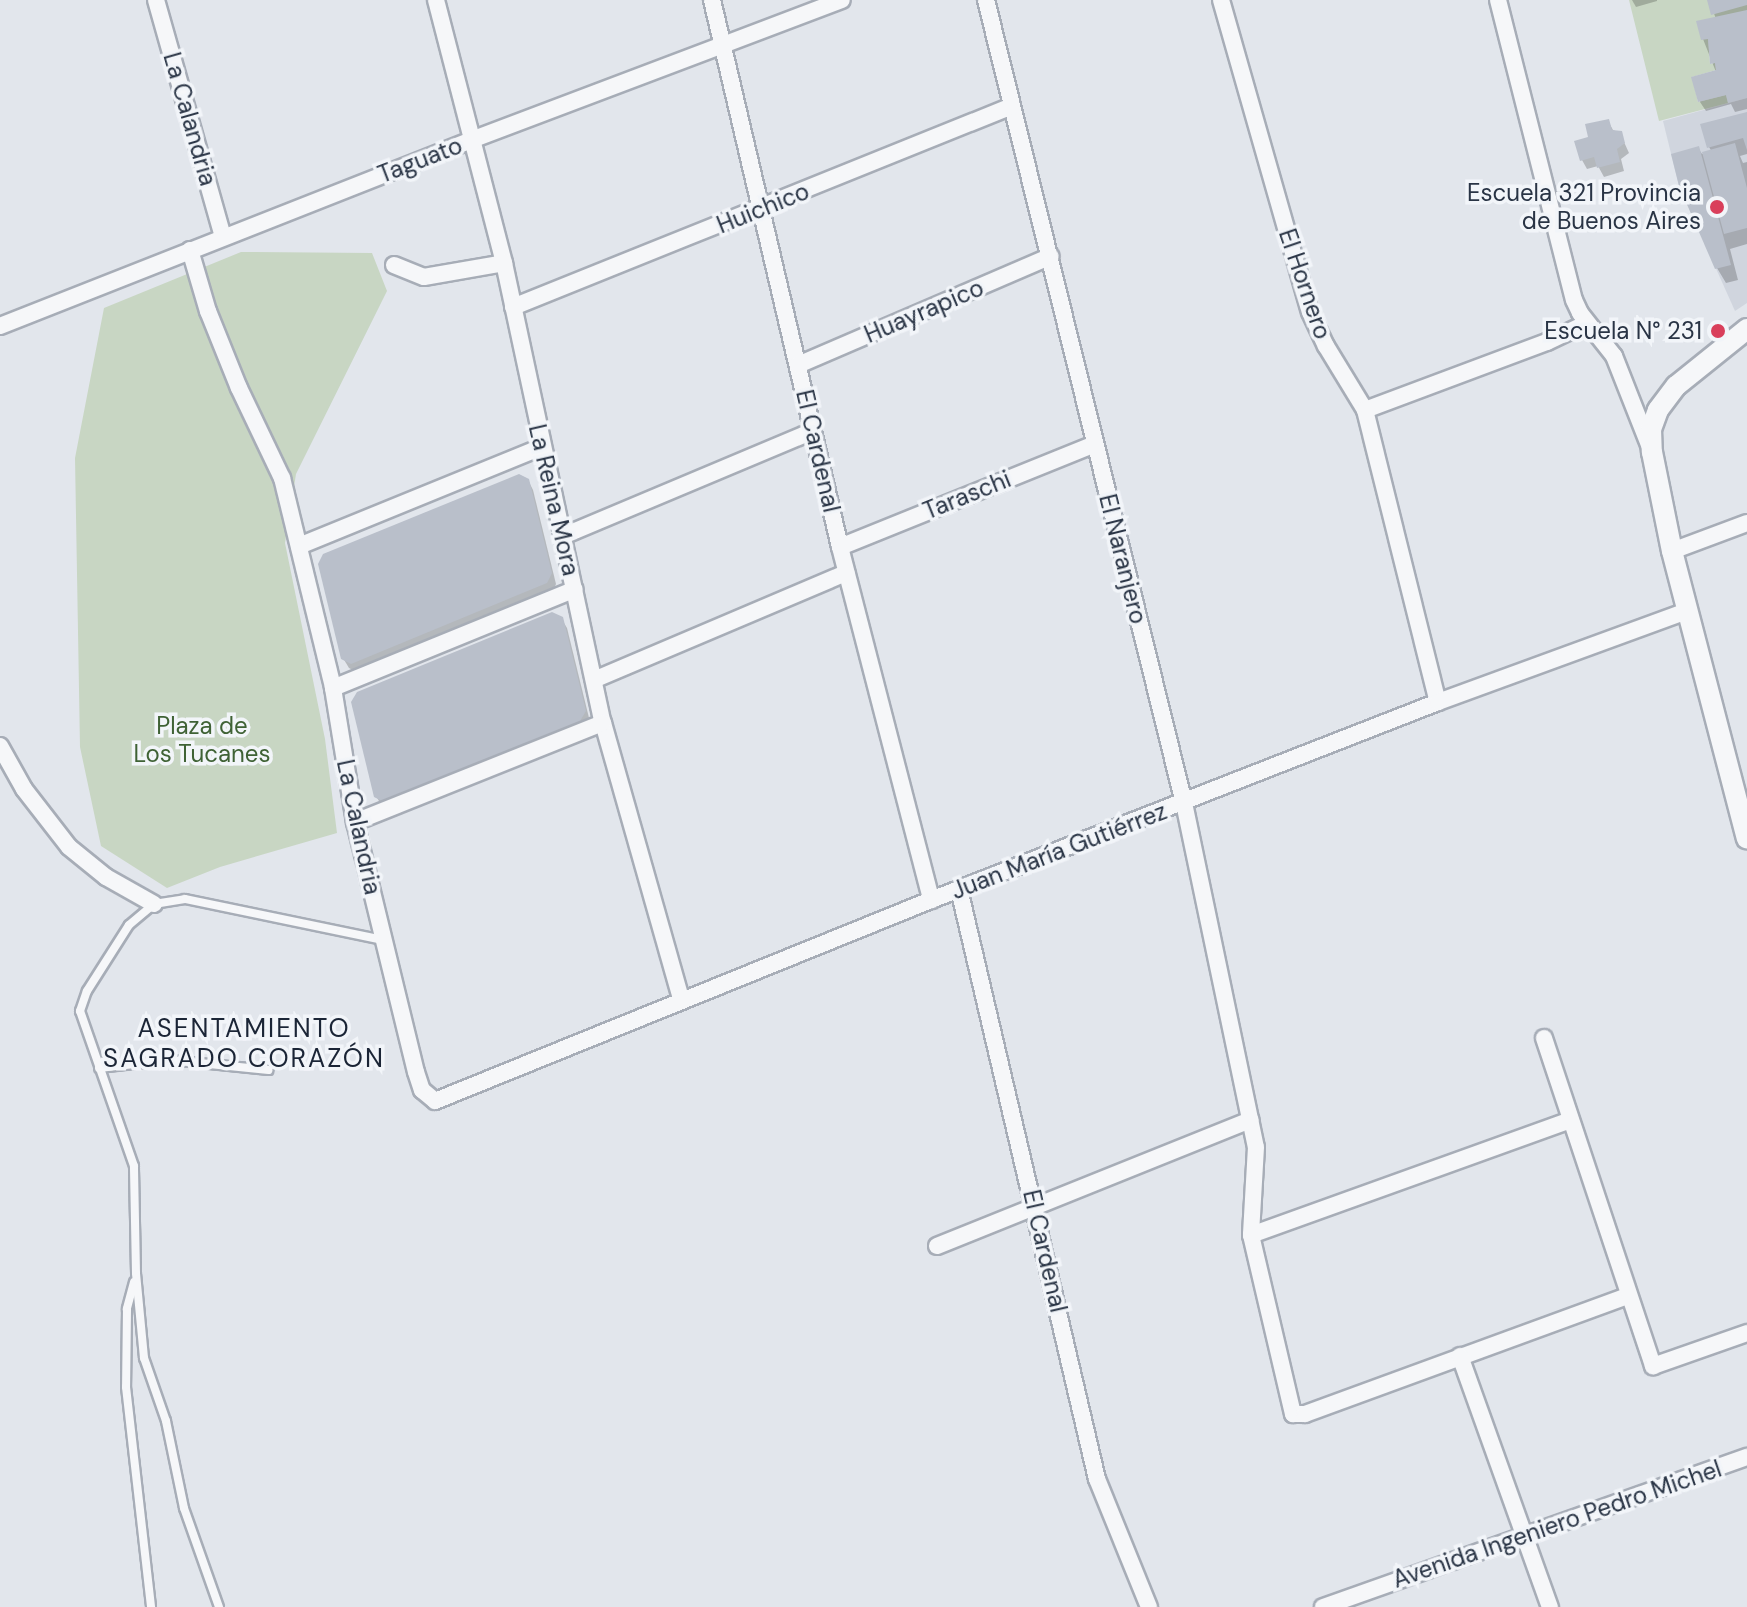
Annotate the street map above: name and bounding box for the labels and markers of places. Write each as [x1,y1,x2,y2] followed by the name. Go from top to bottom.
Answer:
[1467,179,1701,235] place label: Escuela 321 Provincia de Buenos Aires
[1708,198,1726,216] marker: Escuela 321 Provincia de Buenos Aires
[1544,317,1702,345] place label: Escuela N° 231
[1709,322,1727,340] marker: Escuela N° 231

